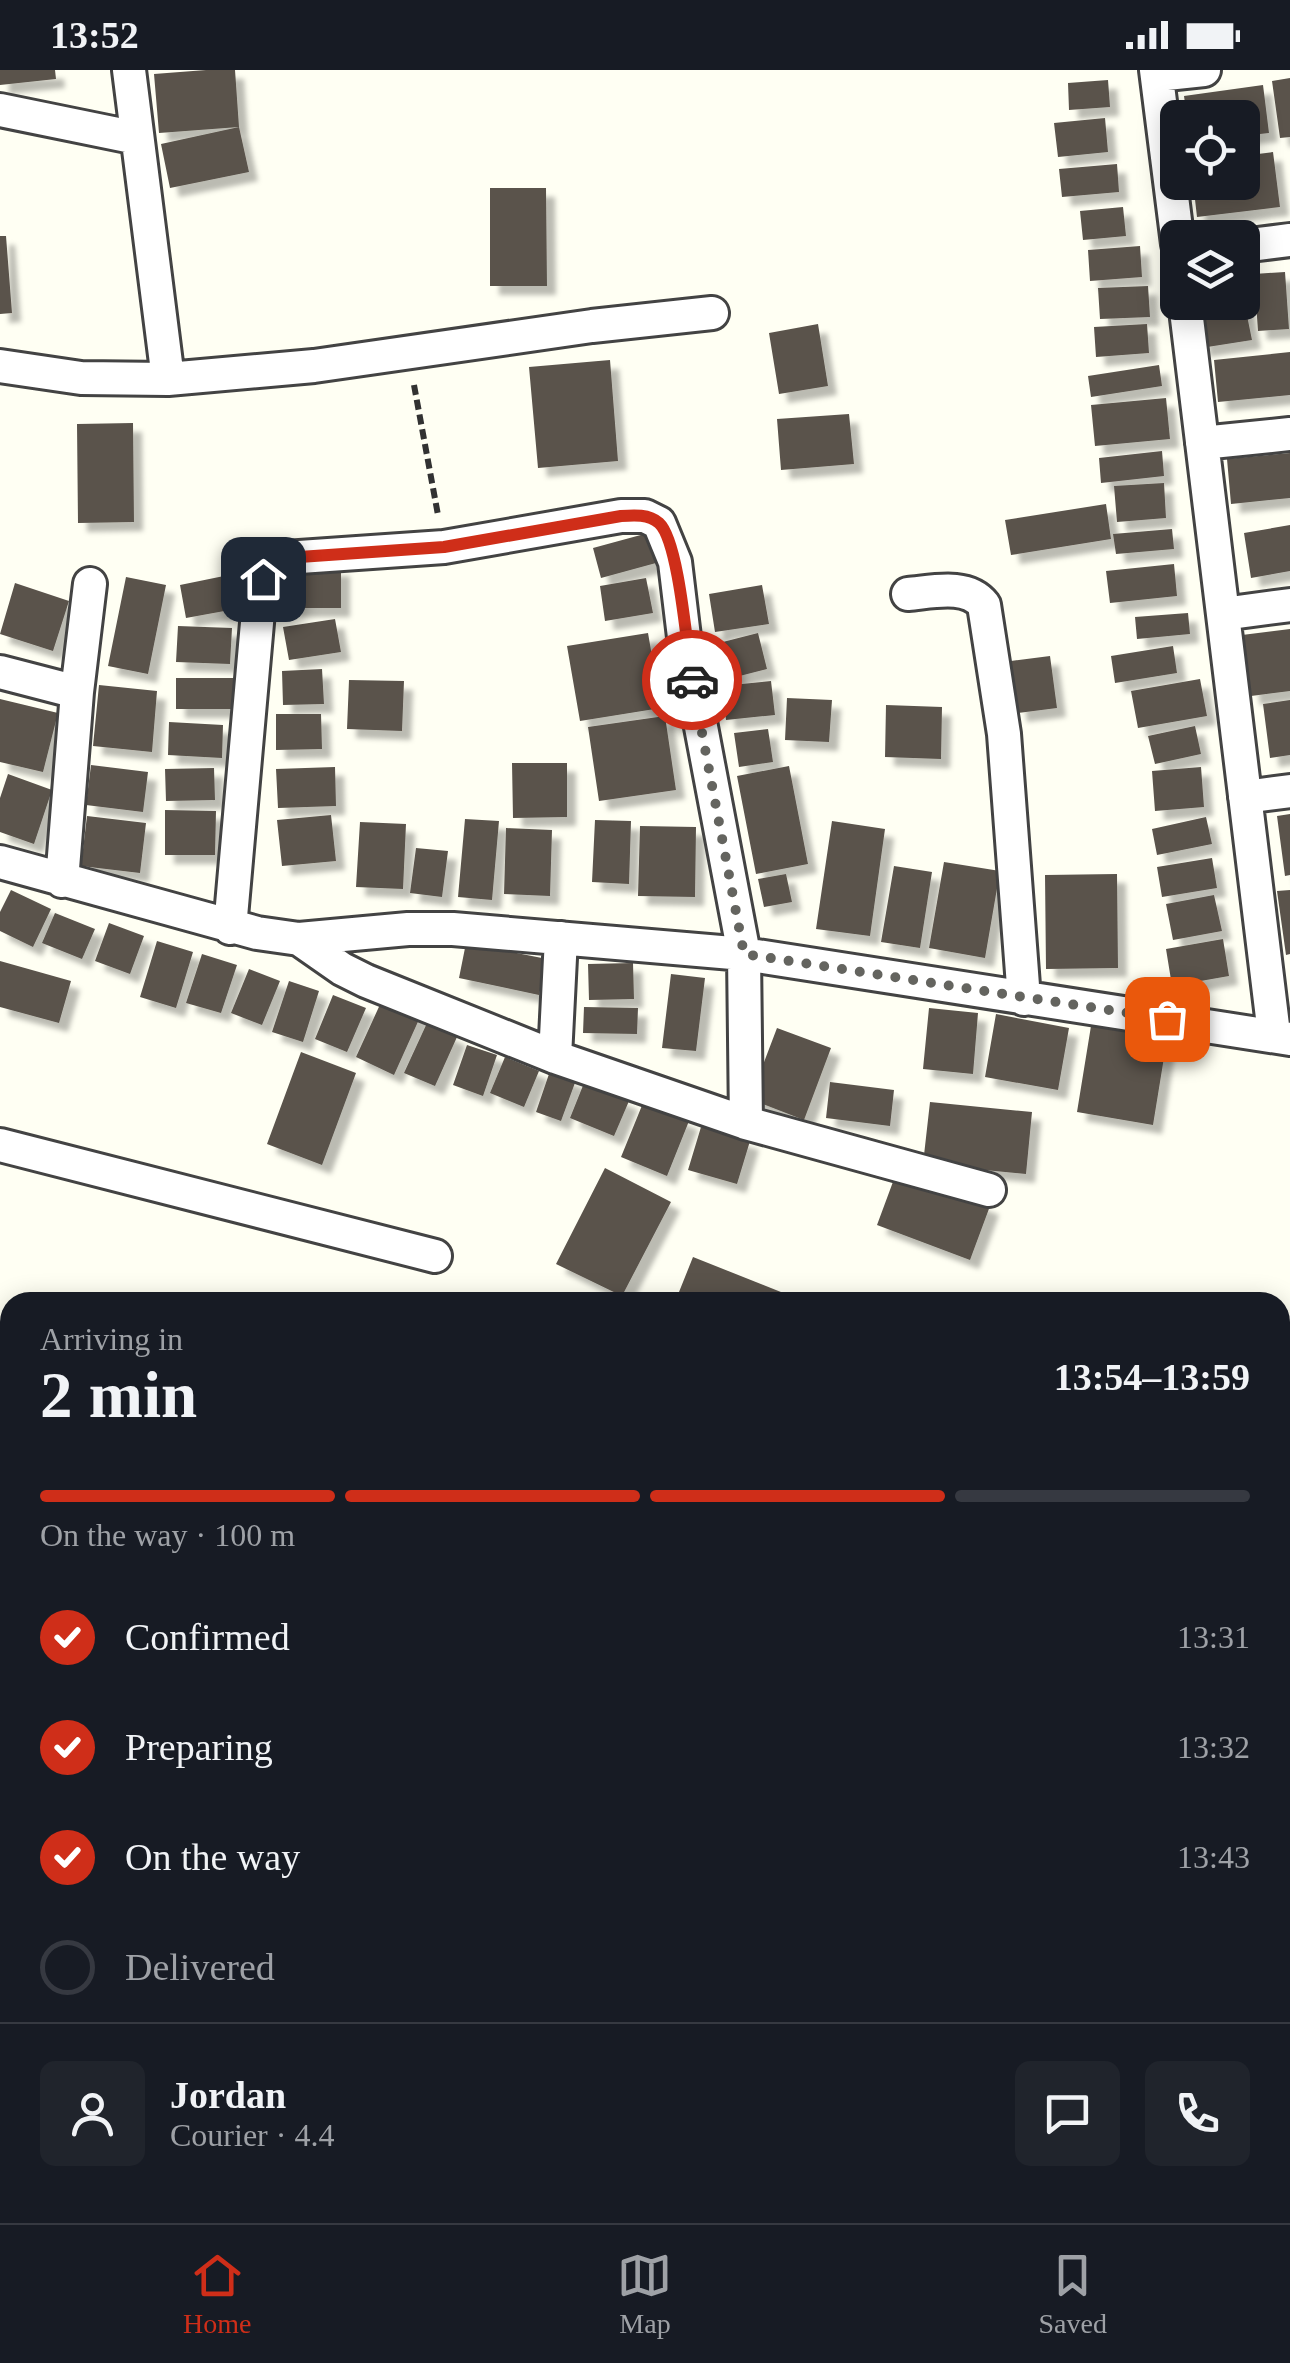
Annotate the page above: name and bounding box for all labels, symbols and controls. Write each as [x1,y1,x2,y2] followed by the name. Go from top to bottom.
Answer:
[50,14,139,56] text: 13:52
[1160,100,1260,320] map controls
[1160,100,1260,200] button: locate
[1160,220,1260,320] button: layers
[221,537,306,622] pin
[236,552,291,607] icon: home
[642,630,742,730] courier
[665,653,720,708] icon: car
[1125,977,1210,1062] pin
[1140,992,1195,1047] icon: bag
[40,1321,183,1357] text: Arriving in
[1054,1356,1250,1398] text: 13:54–13:59
[40,1359,197,1431] text: 2 min
[40,1517,295,1553] text: On the way · 100 m
[40,1610,95,1665] icon: check
[125,1616,290,1658] text: Confirmed
[1177,1619,1250,1655] text: 13:31
[40,1720,95,1775] icon: check
[125,1726,273,1768] text: Preparing
[1177,1729,1250,1765] text: 13:32
[40,1830,95,1885] icon: check
[125,1836,300,1878] text: On the way
[1177,1839,1250,1875] text: 13:43
[125,1946,275,1988] text: Delivered
[40,2061,145,2166] button: person
[1015,2061,1120,2166] button: chat
[1145,2061,1250,2166] button: phone
[170,2074,286,2116] text: Jordan
[170,2117,334,2153] text: Courier · 4.4
[183,2248,251,2340] tab: Home
[617,2248,672,2340] tab: Map
[1039,2248,1107,2340] tab: Saved

